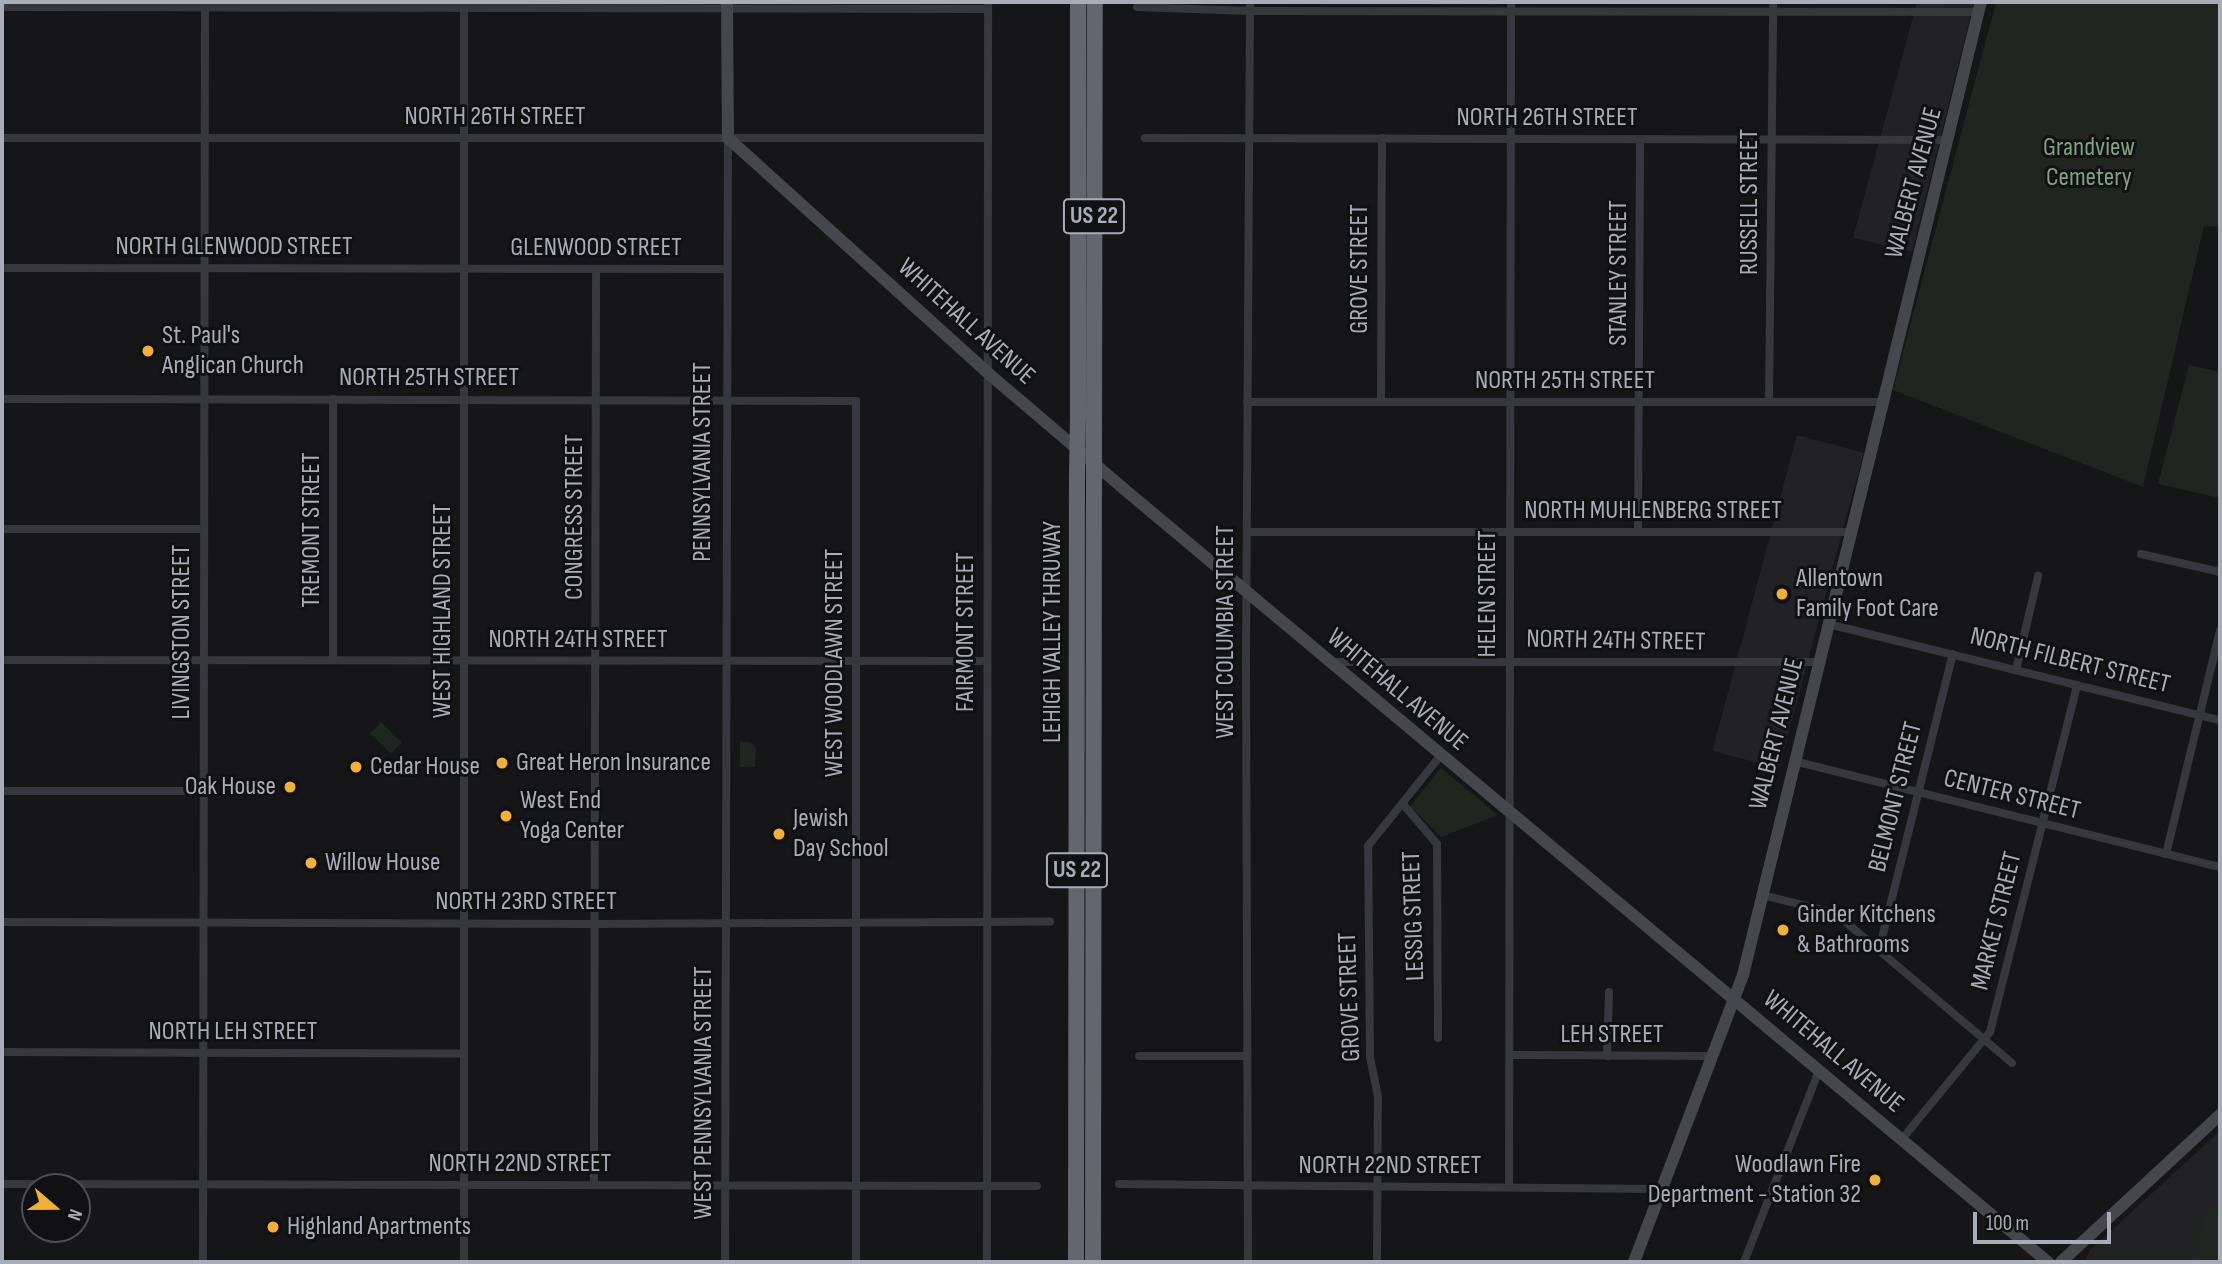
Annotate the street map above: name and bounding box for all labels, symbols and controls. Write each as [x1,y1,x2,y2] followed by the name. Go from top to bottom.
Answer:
[405,101,585,133] street label: NORTH 26TH STREET
[1457,102,1637,134] street label: NORTH 26TH STREET
[1879,104,1949,262] street label: WALBERT AVENUE
[1734,129,1766,275] street label: RUSSELL STREET
[2043,132,2135,194] park label: Grandview Cemetery
[1062,196,1126,236] road number: US 22
[1603,200,1635,346] street label: STANLEY STREET
[1344,204,1376,334] street label: GROVE STREET
[115,231,353,263] street label: NORTH GLENWOOD STREET
[510,232,682,264] street label: GLENWOOD STREET
[891,252,1041,392] street label: WHITEHALL AVENUE
[162,320,304,382] place label: St. Paul's Anglican Church
[140,343,156,359] marker: St. Paul's Anglican Church
[339,362,519,394] street label: NORTH 25TH STREET
[687,362,719,562] street label: PENNSYLVANIA STREET
[1475,365,1655,397] street label: NORTH 25TH STREET
[559,434,591,600] street label: CONGRESS STREET
[296,453,328,607] street label: TREMONT STREET
[1524,495,1782,527] street label: NORTH MUHLENBERG STREET
[427,504,459,718] street label: WEST HIGHLAND STREET
[1037,521,1069,743] street label: LEHIGH VALLEY THRUWAY
[1210,525,1242,739] street label: WEST COLUMBIA STREET
[1472,530,1504,658] street label: HELEN STREET
[166,545,198,719] street label: LIVINGSTON STREET
[819,549,851,777] street label: WEST WOODLAWN STREET
[950,552,982,712] street label: FAIRMONT STREET
[1796,563,1939,624] place label: Allentown Family Foot Care
[1774,586,1790,602] marker: Allentown Family Foot Care
[1967,621,2173,701] street label: NORTH FILBERT STREET
[1320,622,1474,758] street label: WHITEHALL AVENUE
[488,624,668,656] street label: NORTH 24TH STREET
[1526,624,1706,658] street label: NORTH 24TH STREET
[1743,655,1811,813] street label: WALBERT AVENUE
[1862,719,1930,875] street label: BELMONT STREET
[516,747,711,779] place label: Great Heron Insurance
[370,751,480,783] place label: Cedar House
[494,755,510,771] marker: Great Heron Insurance
[348,759,364,775] marker: Cedar House
[1941,763,2083,827] street label: CENTER STREET
[185,771,276,803] place label: Oak House
[282,779,298,795] marker: Oak House
[520,785,624,846] place label: West End Yoga Center
[793,803,889,864] place label: Jewish Day School
[498,808,514,824] marker: West End Yoga Center
[771,826,787,842] marker: Jewish Day School
[325,847,440,879] place label: Willow House
[1965,849,2029,993] street label: MARKET STREET
[1046,850,1108,890] road number: US 22
[1396,850,1432,982] street label: LESSIG STREET
[303,855,319,871] marker: Willow House
[435,886,617,918] street label: NORTH 23RD STREET
[1797,899,1936,960] place label: Ginder Kitchens & Bathrooms
[1775,922,1791,938] marker: Ginder Kitchens & Bathrooms
[1332,932,1368,1062] street label: GROVE STREET
[688,967,720,1219] street label: WEST PENNSYLVANIA STREET
[1756,984,1910,1120] street label: WHITEHALL AVENUE
[149,1016,317,1048] street label: NORTH LEH STREET
[1560,1019,1664,1051] street label: LEH STREET
[429,1148,611,1180] street label: NORTH 22ND STREET
[1648,1149,1861,1210] place label: Woodlawn Fire Department - Station 32
[1299,1150,1481,1182] street label: NORTH 22ND STREET
[1867,1172,1883,1188] marker: Woodlawn Fire Department - Station 32
[21,1173,91,1243] north arrow
[1977,1198,2115,1242] scale bar
[62,1206,87,1223] text: N
[287,1211,471,1243] place label: Highland Apartments
[1986,1211,2029,1236] text: 100 m
[265,1219,281,1235] marker: Highland Apartments

